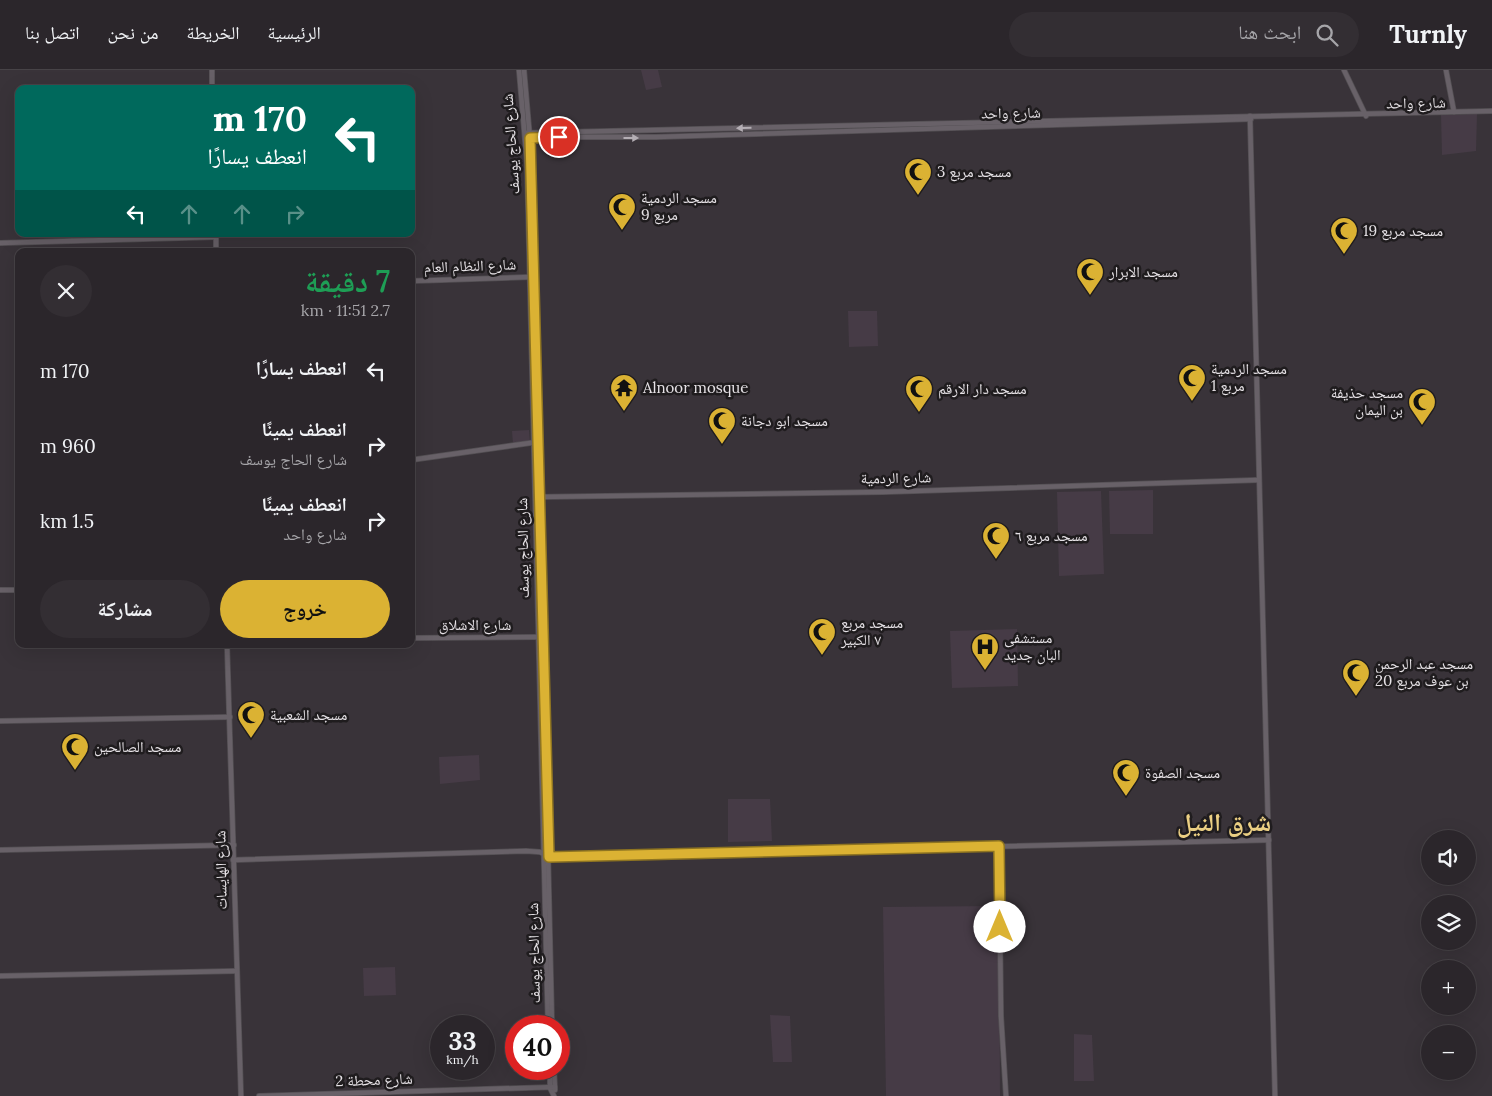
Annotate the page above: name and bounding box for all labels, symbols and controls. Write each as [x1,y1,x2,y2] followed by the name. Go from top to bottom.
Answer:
[1009,12,1359,57] search box
[1389,19,1467,50] text: Turnly
[1238,20,1301,44] text: ابحث هنا
[25,21,80,44] text: اتصل بنا
[108,21,159,44] text: من نحن
[187,21,240,44] text: الخريطة
[268,21,321,44] text: الرئيسية
[1313,21,1341,49] icon: search
[1386,92,1446,114] street label: شارع واحد
[498,93,524,195] street label: شارع الحاج يوسف
[213,96,307,141] text: 170 m
[981,102,1041,124] street label: شارع واحد
[325,105,390,170] icon: left
[538,116,580,158] pin
[545,123,573,151] icon: arrive
[735,124,751,132] one-way arrow
[624,133,640,141] one-way arrow
[208,142,307,170] text: انعطف يسارًا
[903,157,933,196] mosque icon: مسجد مربع 3
[937,162,1011,182] place label: مسجد مربع 3
[641,188,717,225] place label: مسجد الردمية مربع 9
[607,192,637,231] mosque icon: مسجد الردمية مربع 9
[122,200,150,228] icon: left
[175,200,203,228] icon: ahead
[228,200,256,228] icon: ahead
[281,200,309,228] icon: right
[1329,216,1359,255] mosque icon: مسجد مربع 19
[1363,221,1443,241] place label: مسجد مربع 19
[424,254,517,278] street label: شارع النظام العام
[1075,257,1105,296] mosque icon: مسجد الابرار
[305,262,390,300] text: 7 دقيقة
[1108,262,1178,281] place label: مسجد الابرار
[40,265,92,317] button: close
[301,300,390,320] text: 2.7 km · 11:51
[256,356,347,380] text: انعطف يسارًا
[362,357,390,385] icon: left
[40,359,89,383] text: 170 m
[1211,359,1287,396] place label: مسجد الردمية مربع 1
[1177,363,1207,402] mosque icon: مسجد الردمية مربع 1
[609,373,639,412] temple icon: Alnoor mosque
[904,374,934,413] mosque icon: مسجد دار الارقم
[642,378,748,397] place label: Alnoor mosque
[938,379,1027,399] place label: مسجد دار الارقم
[1331,383,1403,420] place label: مسجد حذيفة بن اليمان
[1407,387,1437,426] mosque icon: مسجد حذيفة بن اليمان
[707,406,737,445] mosque icon: مسجد ابو دجانة
[741,411,828,430] place label: مسجد ابو دجانة
[261,417,347,441] text: انعطف يمينًا
[362,432,390,460] icon: right
[40,434,96,458] text: 960 m
[240,449,347,469] text: شارع الحاج يوسف
[861,467,932,489] street label: شارع الردمية
[261,492,347,516] text: انعطف يمينًا
[512,497,534,599] street label: شارع الحاج يوسف
[362,507,390,535] icon: right
[40,509,94,533] text: 1.5 km
[981,521,1011,560] mosque icon: مسجد مربع ٦
[283,524,347,544] text: شارع واحد
[1015,526,1088,546] place label: مسجد مربع ٦
[40,580,210,638] button: مشاركة
[220,580,390,638] button: خروج
[840,613,903,649] place label: مسجد مربع ٧ الكبير
[439,615,511,635] street label: شارع الاشلاق
[807,617,837,656] mosque icon: مسجد مربع ٧ الكبير
[1004,628,1061,665] place label: مستشفى البان جديد
[970,632,1000,671] hospital icon: مستشفى البان جديد
[1375,654,1473,691] place label: مسجد عبد الرحمن بن عوف مربع 20
[1341,658,1371,697] mosque icon: مسجد عبد الرحمن بن عوف مربع 20
[236,700,266,739] mosque icon: مسجد الشعبية
[270,705,347,724] place label: مسجد الشعبية
[60,732,90,771] mosque icon: مسجد الصالحين
[94,737,182,757] place label: مسجد الصالحين
[1111,758,1141,797] mosque icon: مسجد الصفوة
[1145,763,1220,782] place label: مسجد الصفوة
[1177,806,1271,838] district label: شرق النيل
[210,830,232,910] street label: شارع الهايسات
[1421,830,1476,1080] map controls
[1421,830,1476,885] button: sound
[1421,895,1476,950] button: layers
[973,900,1025,952] position arrow
[523,902,545,1004] street label: شارع الحاج يوسف
[1421,960,1476,1015] button: +
[505,1015,570,1080] speed limit sign: 40
[448,1025,477,1057] text: 33
[1421,1025,1476,1080] button: −
[446,1052,479,1067] text: km/h
[335,1069,413,1091] street label: شارع محطة 2

